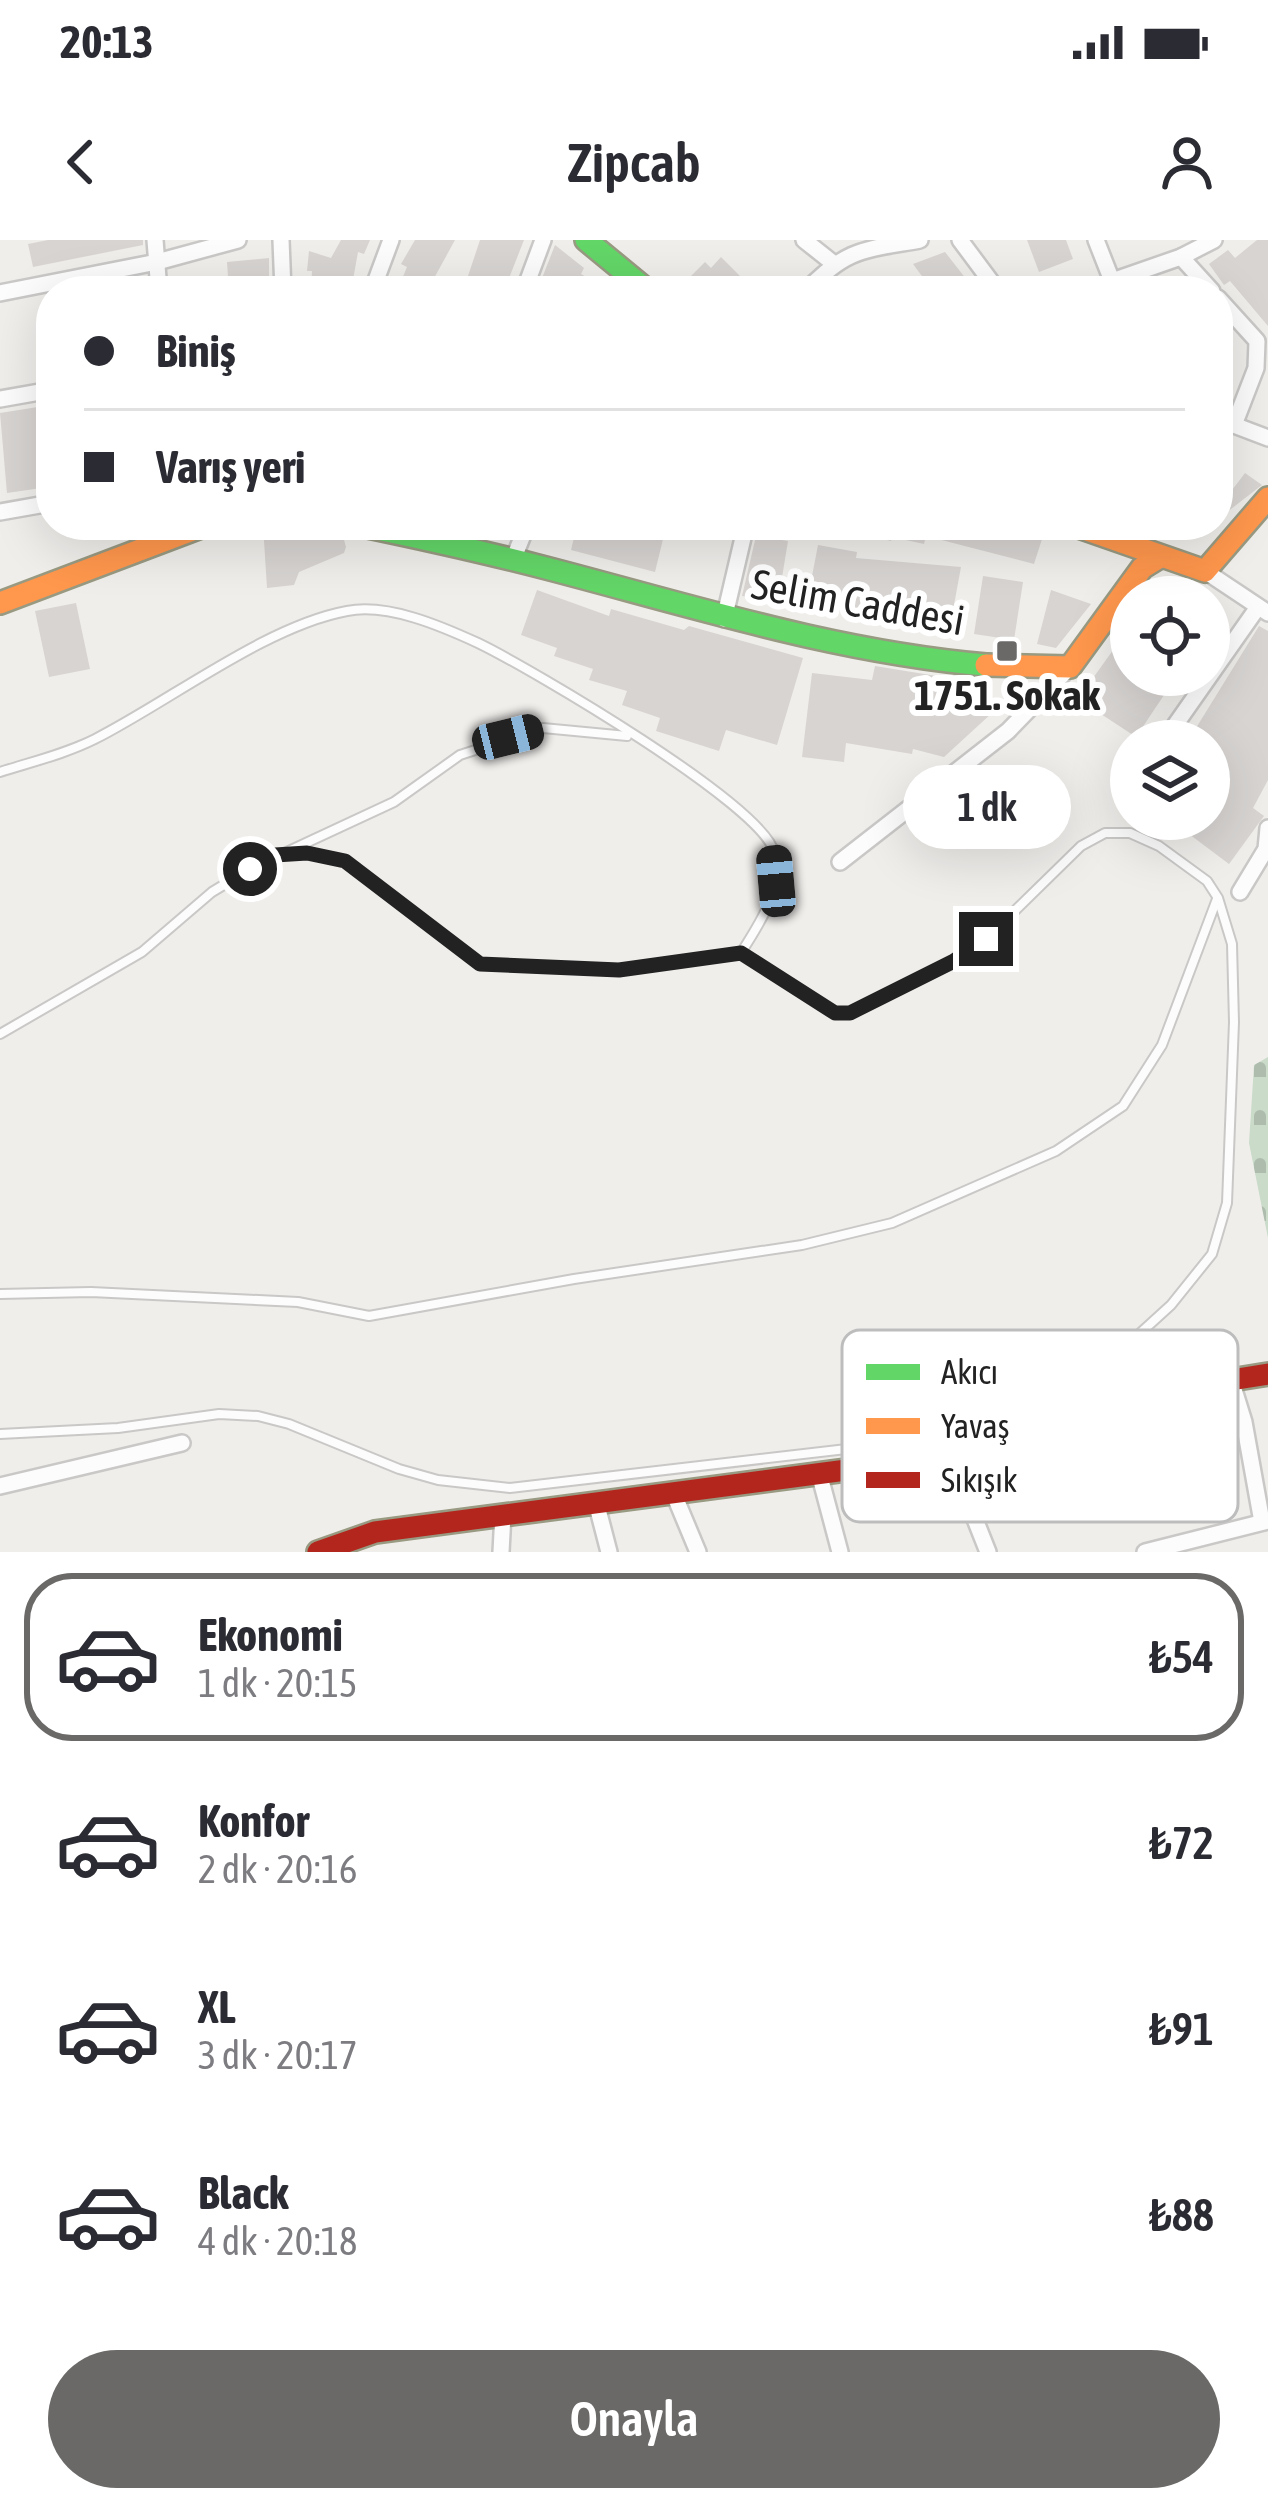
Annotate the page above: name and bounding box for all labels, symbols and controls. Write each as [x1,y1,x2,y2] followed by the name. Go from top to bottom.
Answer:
[60,16,154,68] text: 20:13
[48,129,114,195] icon: back
[1154,129,1220,195] icon: person
[567,132,701,193] text: Zipcab
[156,325,236,377] text: Biniş
[156,441,305,493] text: Varış yeri
[748,560,968,644] street label: Selim Caddesi
[1110,576,1230,840] map controls
[1110,576,1230,696] button: locate
[994,638,1020,664] marker: 1751. Sokak
[914,671,1101,719] place label: 1751. Sokak
[469,711,547,763] car
[1110,720,1230,840] button: layers
[902,765,1070,849] callout: 1 dk
[957,785,1017,829] text: 1 dk
[223,842,277,896] route start
[755,844,797,918] car
[959,912,1013,966] route end
[842,1330,1238,1522] legend
[941,1353,998,1391] text: Akıcı
[941,1407,1009,1445] text: Yavaş
[941,1461,1017,1499] text: Sıkışık
[54,1603,162,1711] icon: car
[198,1609,343,1661] text: Ekonomi
[1149,1631,1214,1683] text: ₺54
[198,1661,357,1705] text: 1 dk · 20:15
[54,1789,162,1897] icon: car
[198,1795,309,1847] text: Konfor
[1149,1817,1214,1869] text: ₺72
[198,1847,357,1891] text: 2 dk · 20:16
[54,1975,162,2083] icon: car
[198,1981,236,2033] text: XL
[1149,2003,1214,2055] text: ₺91
[198,2033,357,2077] text: 3 dk · 20:17
[54,2161,162,2269] icon: car
[198,2167,289,2219] text: Black
[1149,2189,1214,2241] text: ₺88
[198,2219,357,2263] text: 4 dk · 20:18
[48,2350,1220,2488] button: Onayla

